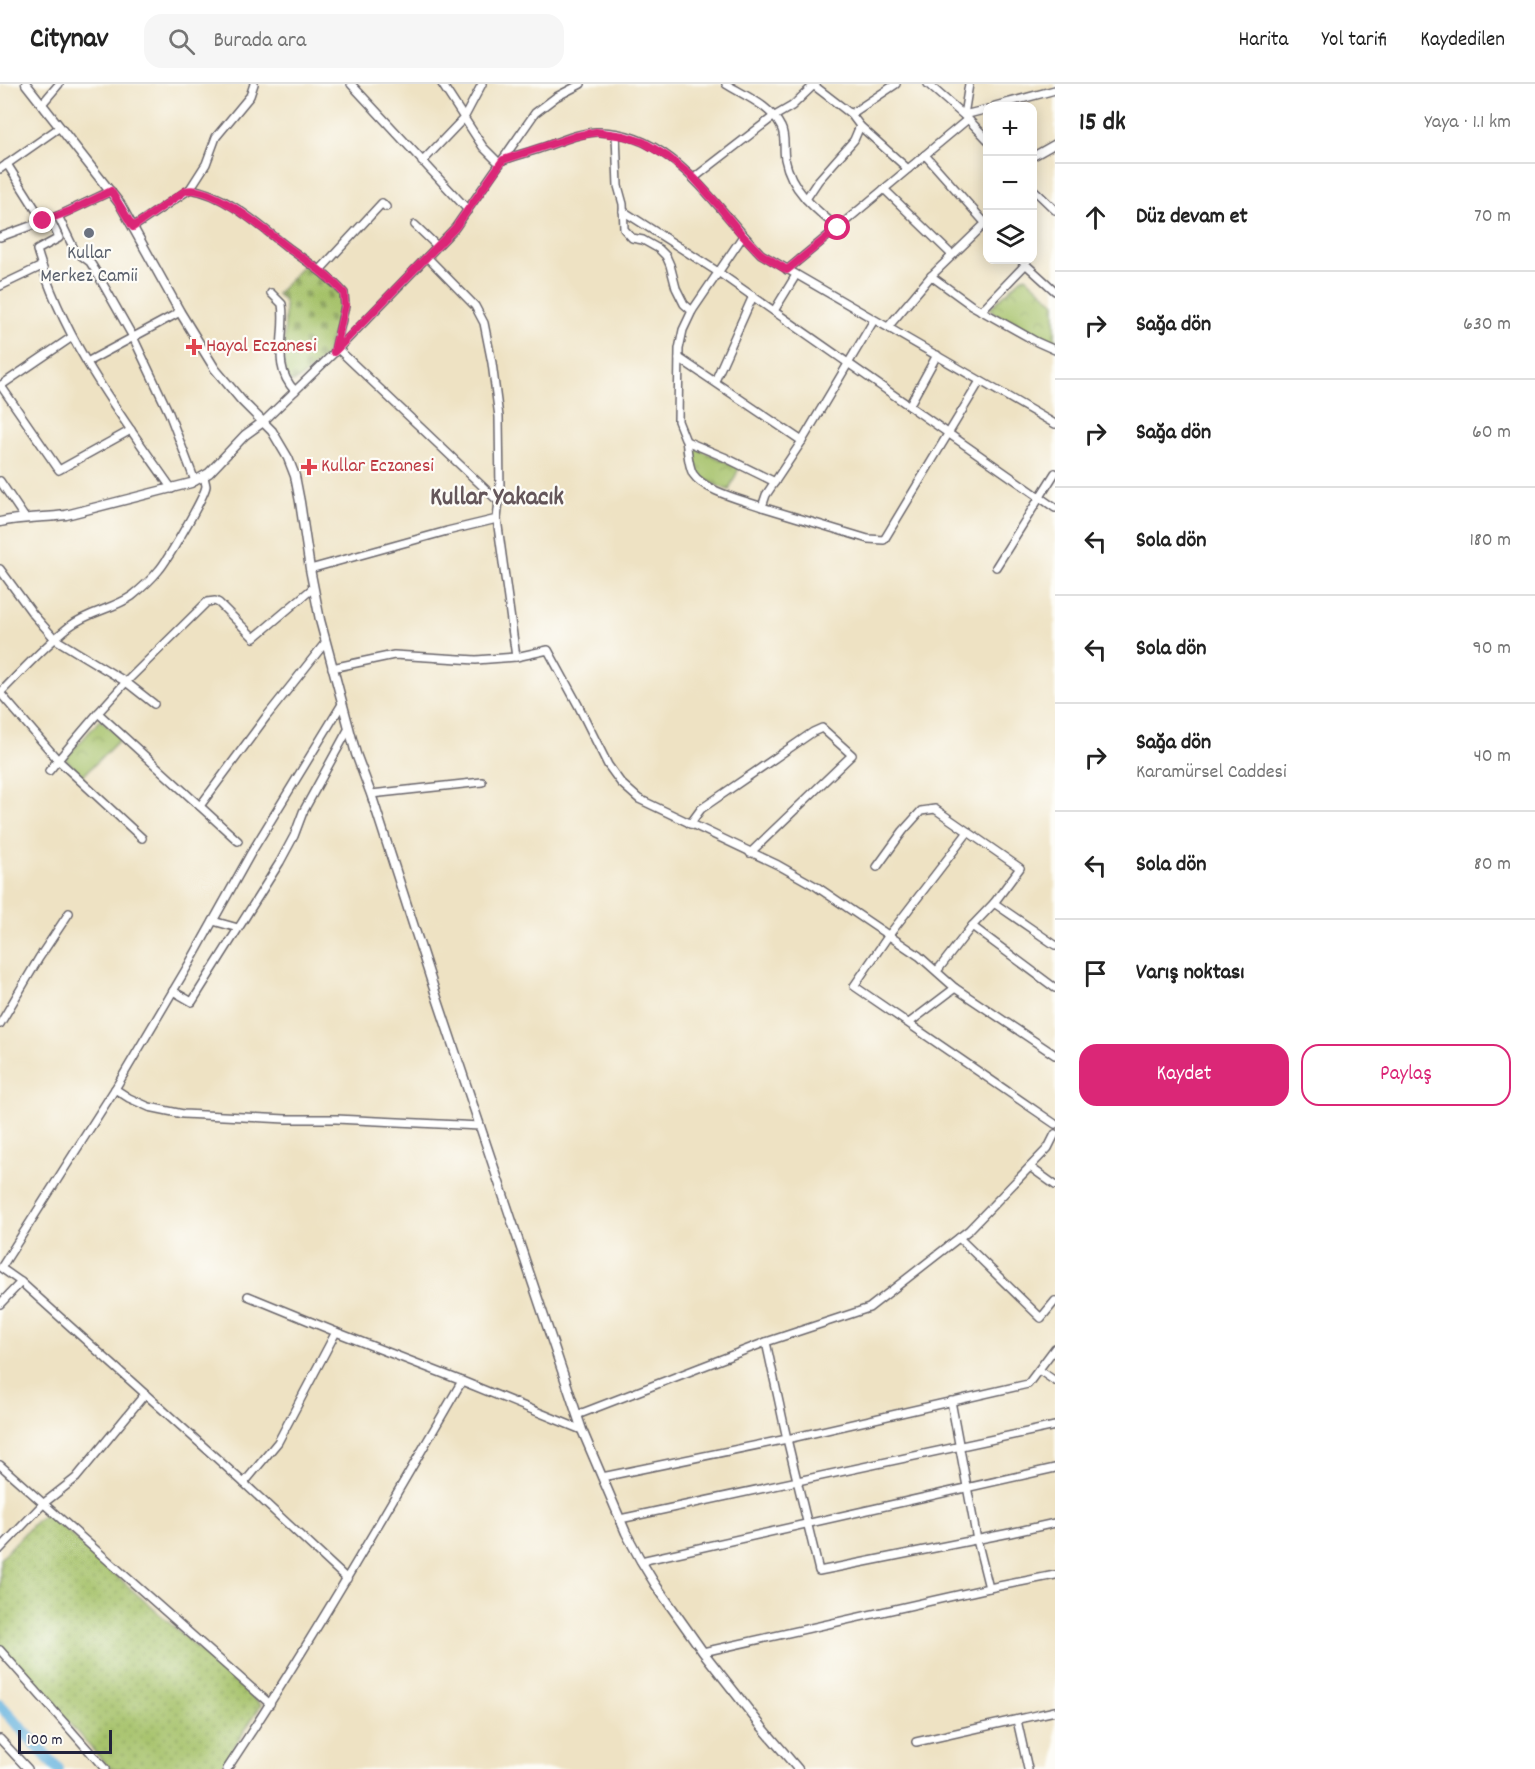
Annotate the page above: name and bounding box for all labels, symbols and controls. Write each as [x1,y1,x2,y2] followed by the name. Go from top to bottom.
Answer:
[144,14,564,68] search box
[30,21,108,61] text: Citynav
[165,25,198,58] icon: search
[213,26,306,57] text: Burada ara
[1239,26,1288,56] text: Harita
[1321,26,1387,56] text: Yol tarifi
[1420,26,1505,56] text: Kaydedilen
[983,102,1037,264] map controls
[983,102,1037,156] button: +
[1079,105,1126,142] text: 15 dk
[1424,109,1511,137] text: Yaya · 1.1 km
[983,156,1037,210] button: −
[1079,201,1112,234] icon: ahead
[1136,202,1248,233] text: Düz devam et
[1474,203,1511,231] text: 70 m
[29,207,55,233] route end
[983,210,1037,264] button: layers
[824,214,850,240] route start
[82,226,96,240] marker: Kullar Merkez Camii
[40,240,138,291] place label: Kullar Merkez Camii
[1079,309,1112,342] icon: right
[1136,310,1211,341] text: Sağa dön
[1463,311,1511,339] text: 630 m
[206,333,317,361] place label: Hayal Eczanesi
[187,340,201,354] marker: Hayal Eczanesi
[1079,417,1112,450] icon: right
[1136,418,1211,449] text: Sağa dön
[1472,419,1511,447] text: 60 m
[321,453,434,481] place label: Kullar Eczanesi
[302,460,316,474] marker: Kullar Eczanesi
[430,480,564,517] district label: Kullar Yakacık
[1079,525,1112,558] icon: left
[1136,526,1206,557] text: Sola dön
[1469,527,1511,555] text: 180 m
[1079,633,1112,666] icon: left
[1136,634,1206,665] text: Sola dön
[1473,635,1511,663] text: 90 m
[1136,728,1211,759] text: Sağa dön
[1079,741,1112,774] icon: right
[1473,743,1511,771] text: 40 m
[1136,759,1287,787] text: Karamürsel Caddesi
[1079,849,1112,882] icon: left
[1136,850,1206,881] text: Sola dön
[1474,851,1511,879] text: 80 m
[1079,957,1112,990] icon: arrive
[1136,958,1244,989] text: Varış noktası
[1079,1044,1289,1106] button: Kaydet
[1301,1044,1511,1106] button: Paylaş
[18,1727,112,1754] scale bar
[27,1729,63,1752] text: 100 m

